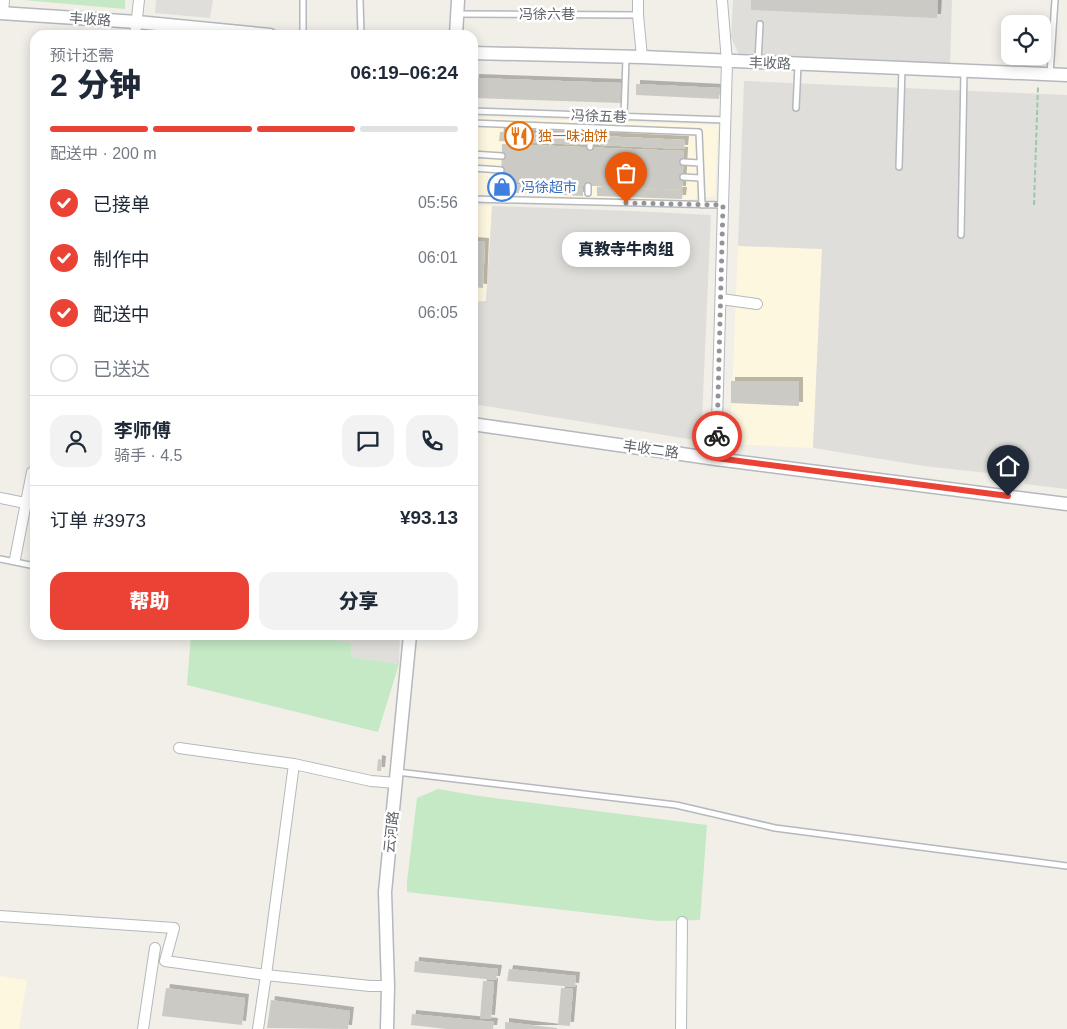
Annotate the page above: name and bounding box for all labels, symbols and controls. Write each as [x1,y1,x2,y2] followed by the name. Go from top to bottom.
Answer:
[519,6,575,22] street label: 冯徐六巷
[68,10,112,28] street label: 丰收路
[1001,15,1051,65] map controls
[1001,15,1051,65] button: locate
[50,47,114,64] text: 预计还需
[749,54,791,72] street label: 丰收路
[350,62,458,83] text: 06:19–06:24
[50,67,141,103] text: 2 分钟
[571,107,627,125] street label: 冯徐五巷
[504,121,534,151] restaurant icon: 独一味油饼
[538,128,608,144] place label: 独一味油饼
[50,145,157,162] text: 配送中 · 200 m
[605,152,647,203] pin
[612,159,640,187] icon: bag
[487,172,517,202] shop icon: 冯徐超市
[521,179,577,195] place label: 冯徐超市
[50,189,78,217] icon: check
[93,194,150,215] text: 已接单
[418,194,458,211] text: 05:56
[562,233,690,268] callout: 真教寺牛肉组
[578,241,674,258] text: 真教寺牛肉组
[50,244,78,272] icon: check
[93,249,150,270] text: 制作中
[418,249,458,266] text: 06:01
[50,299,78,327] icon: check
[93,304,150,325] text: 配送中
[418,304,458,321] text: 06:05
[93,359,150,380] text: 已送达
[692,411,742,461] courier
[50,415,102,467] button: person
[342,415,394,467] button: chat
[406,415,458,467] button: phone
[114,420,171,441] text: 李师傅
[703,422,731,450] icon: bike
[622,437,680,461] street label: 丰收二路
[987,445,1029,496] pin
[114,447,182,464] text: 骑手 · 4.5
[994,452,1022,480] icon: home
[400,507,458,528] text: ¥93.13
[50,510,146,531] text: 订单 #3973
[50,572,249,630] button: 帮助
[259,572,458,630] button: 分享
[381,810,401,854] street label: 云河路

